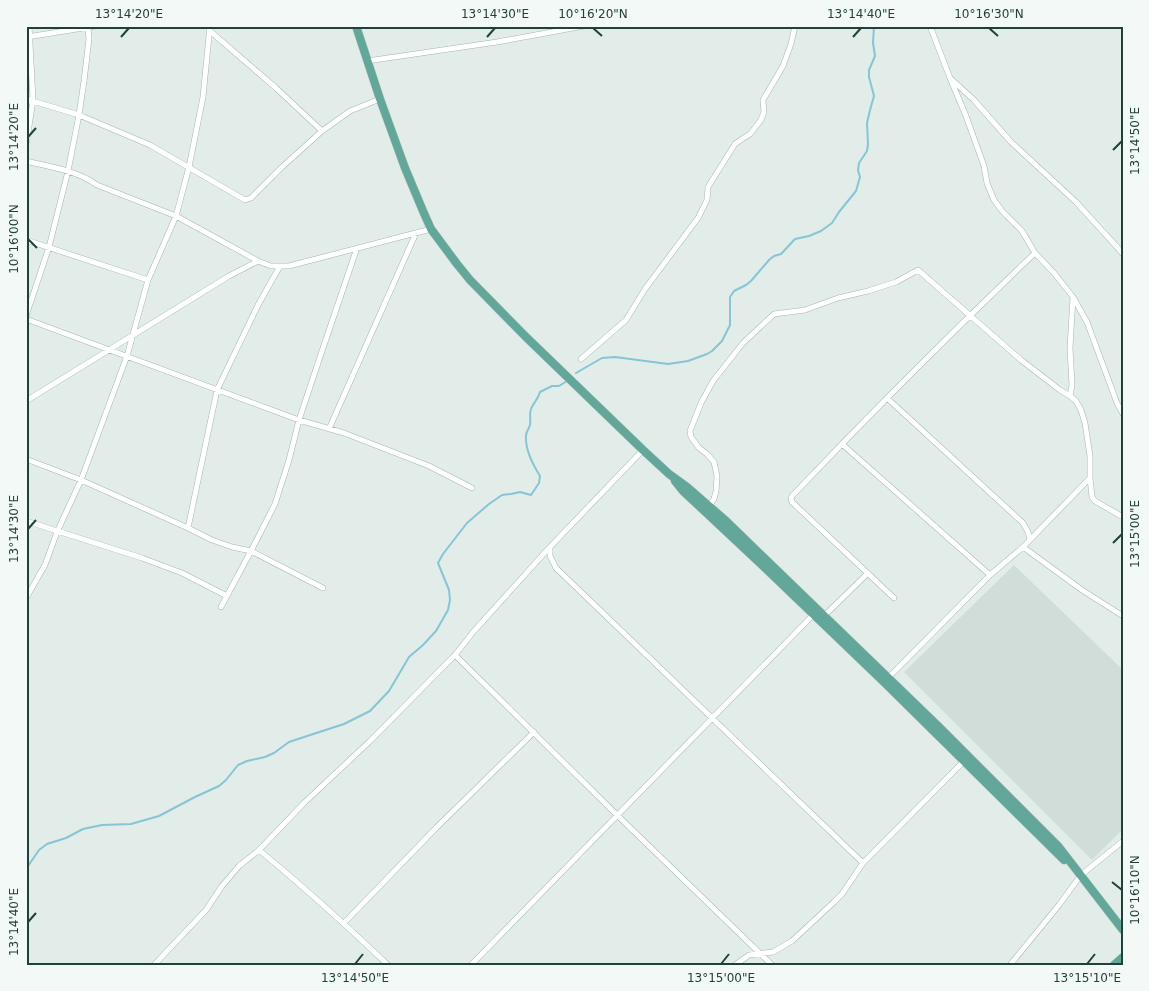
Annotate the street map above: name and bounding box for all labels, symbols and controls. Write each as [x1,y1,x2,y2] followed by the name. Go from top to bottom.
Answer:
[95,7,163,21] text: 13°14'20"E
[461,7,529,21] text: 13°14'30"E
[558,7,628,21] text: 10°16'20"N
[827,7,895,21] text: 13°14'40"E
[954,7,1024,21] text: 10°16'30"N
[7,103,21,171] text: 13°14'20"E
[1128,107,1142,175] text: 13°14'50"E
[7,204,21,274] text: 10°16'00"N
[7,495,21,563] text: 13°14'30"E
[1128,500,1142,568] text: 13°15'00"E
[1128,855,1142,925] text: 10°16'10"N
[7,888,21,956] text: 13°14'40"E
[321,971,389,985] text: 13°14'50"E
[687,971,755,985] text: 13°15'00"E
[1053,971,1121,985] text: 13°15'10"E

